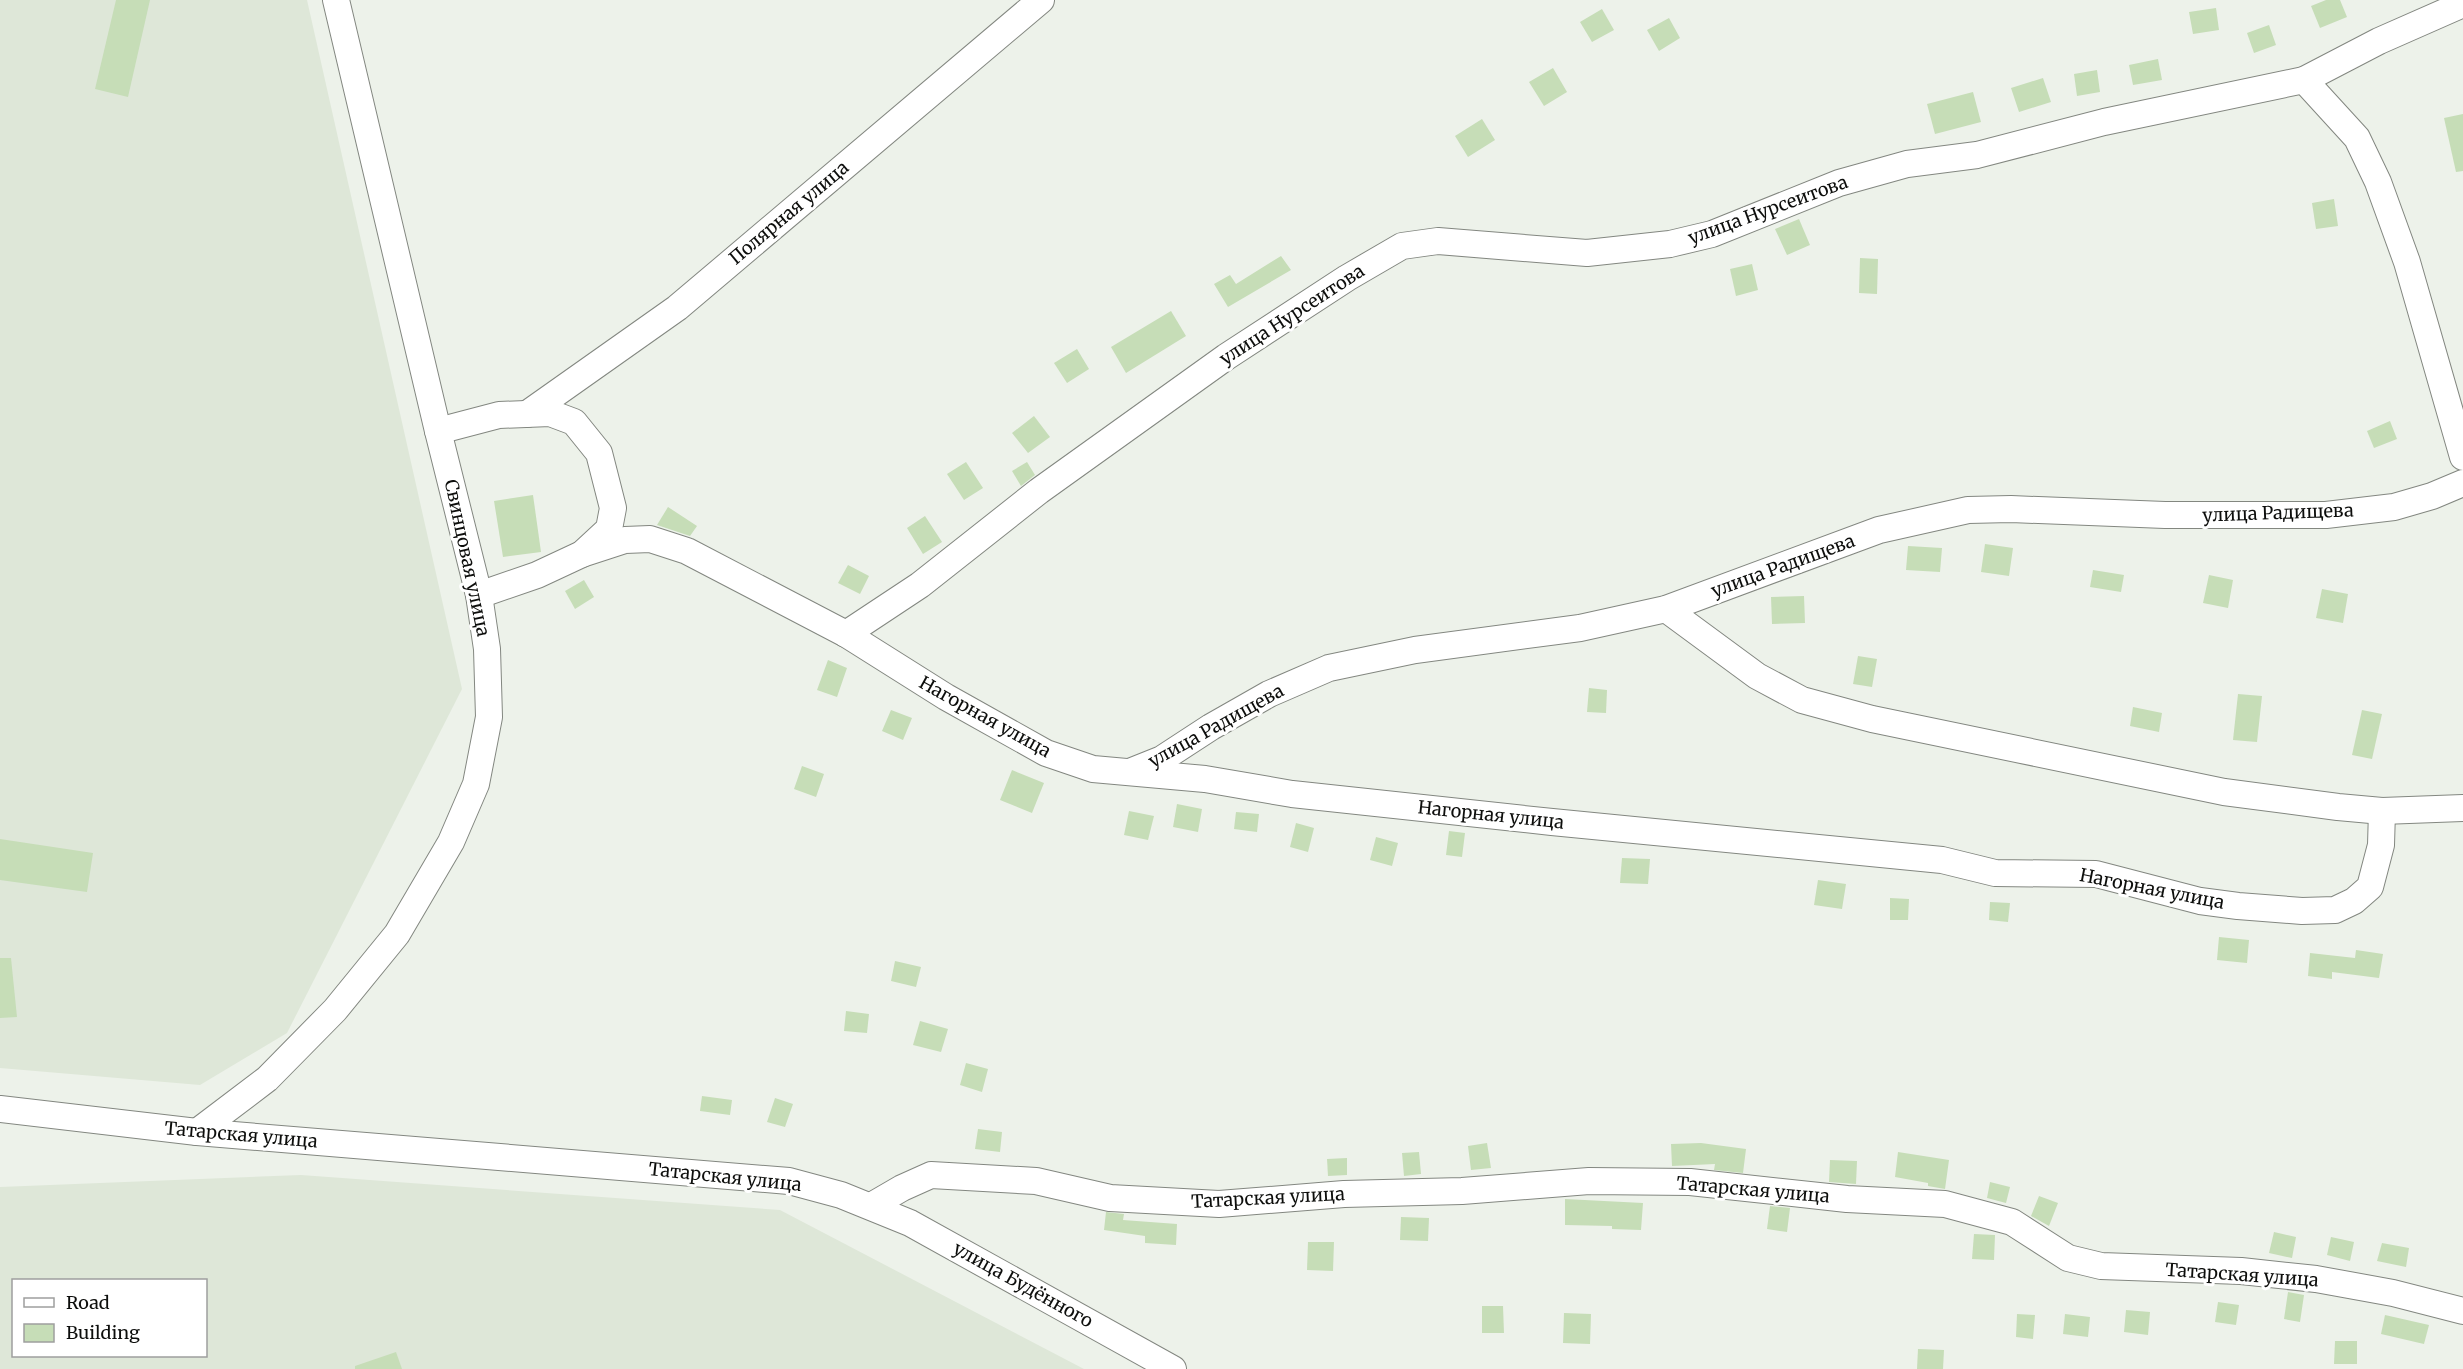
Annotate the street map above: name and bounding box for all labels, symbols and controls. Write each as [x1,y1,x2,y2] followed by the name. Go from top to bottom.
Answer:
[724,156,853,269] street label: Полярная улица
[1685,170,1851,249] street label: улица Нурсеитова
[1215,259,1369,370] street label: улица Нурсеитова
[440,477,495,639] street label: Свинцовая улица
[2202,498,2354,527] street label: улица Радищева
[1708,529,1858,602] street label: улица Радищева
[915,671,1055,762] street label: Нагорная улица
[1144,679,1288,772] street label: улица Радищева
[1417,795,1566,834] street label: Нагорная улица
[2078,863,2227,914] street label: Нагорная улица
[163,1116,319,1153] street label: Татарская улица
[647,1157,803,1196] street label: Татарская улица
[1675,1171,1831,1208] street label: Татарская улица
[1191,1182,1346,1213] street label: Татарская улица
[949,1237,1097,1333] street label: улица Будённого
[2165,1258,2320,1291] street label: Татарская улица
[12,1279,207,1357] legend
[66,1291,110,1314] text: Road
[66,1321,140,1344] text: Building

